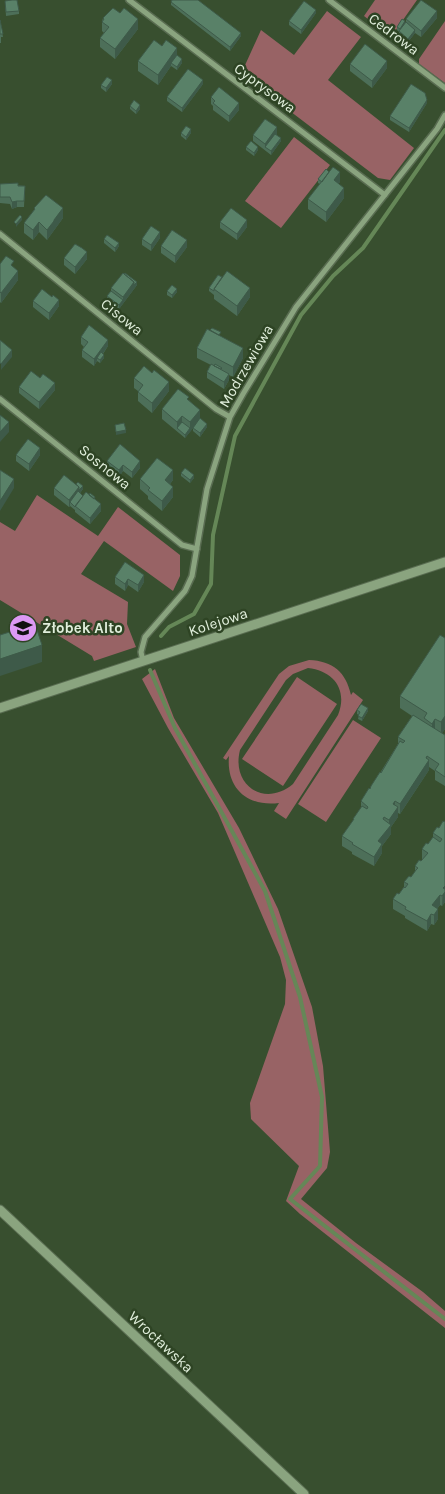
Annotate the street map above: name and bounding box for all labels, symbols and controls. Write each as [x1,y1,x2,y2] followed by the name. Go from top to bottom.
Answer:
[365,9,423,59] street label: Cedrowa
[231,59,299,117] street label: Cyprysowa
[97,295,147,339] street label: Cisowa
[215,321,277,411] street label: Modrzewiowa
[75,441,135,493] street label: Sosnowa
[186,604,250,640] street label: Kolejowa
[8,613,38,643] school or university icon: Żłobek Alto
[42,618,123,637] place label: Żłobek Alto
[125,1307,197,1377] street label: Wrocławska

